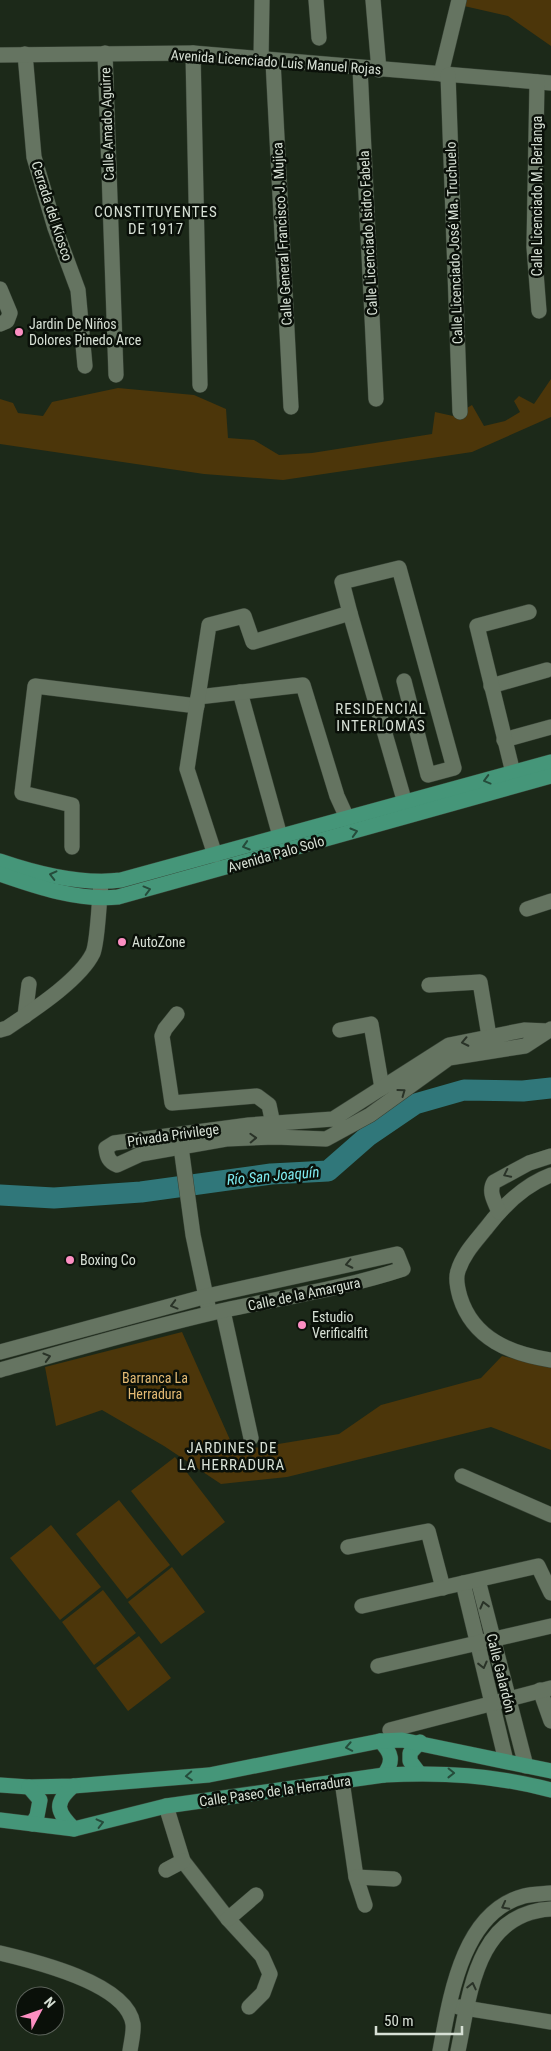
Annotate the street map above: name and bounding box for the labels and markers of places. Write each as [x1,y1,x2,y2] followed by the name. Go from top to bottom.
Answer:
[29,316,142,348] place label: Jardin De Niños Dolores Pinedo Arce
[13,326,25,338] marker: Jardin De Niños Dolores Pinedo Arce
[132,934,186,950] place label: AutoZone
[116,936,128,948] marker: AutoZone
[80,1252,136,1268] place label: Boxing Co
[64,1254,76,1266] marker: Boxing Co
[312,1309,368,1341] place label: Estudio Verificalfit
[296,1319,308,1331] marker: Estudio Verificalfit

